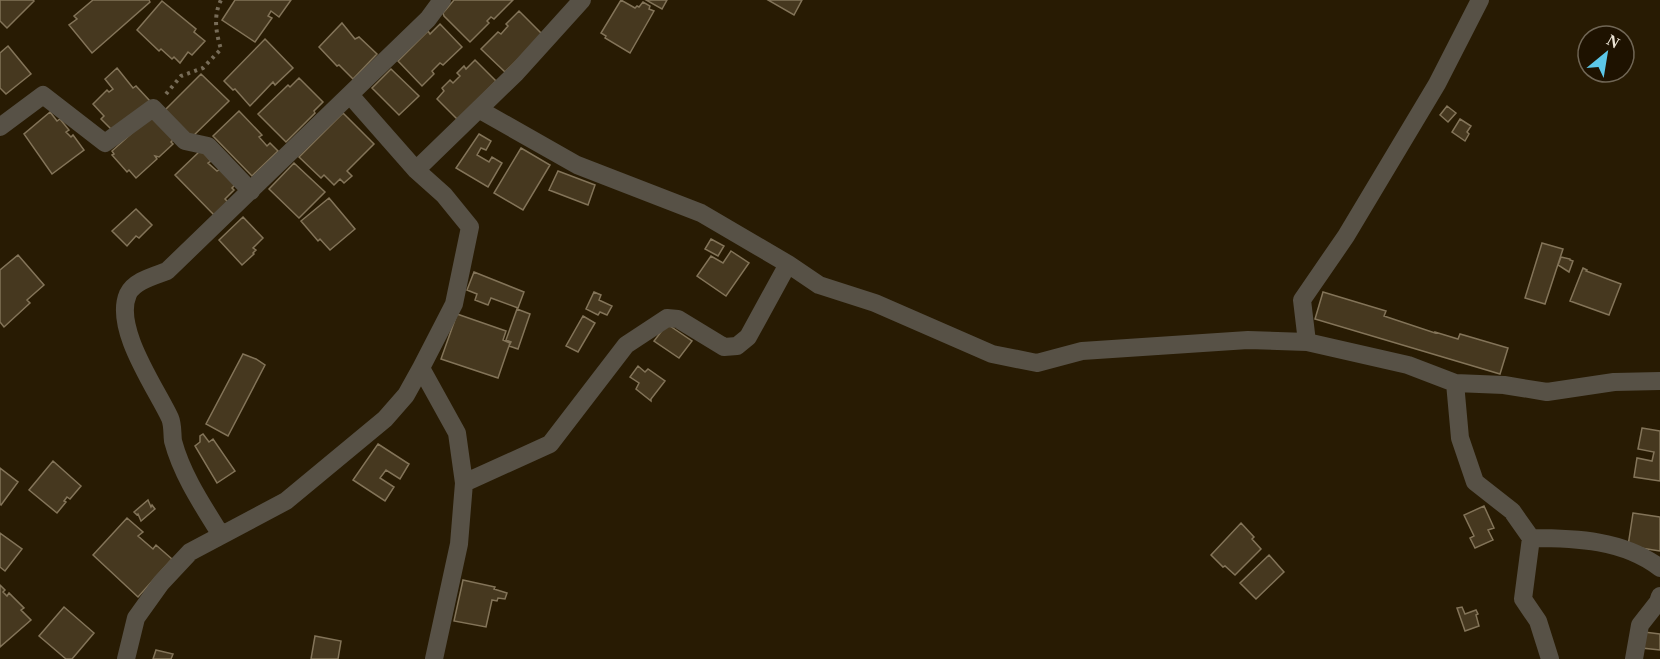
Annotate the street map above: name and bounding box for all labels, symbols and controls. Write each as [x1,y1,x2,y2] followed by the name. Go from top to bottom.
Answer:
[1576,24,1636,84] north arrow
[1604,31,1623,52] text: N

